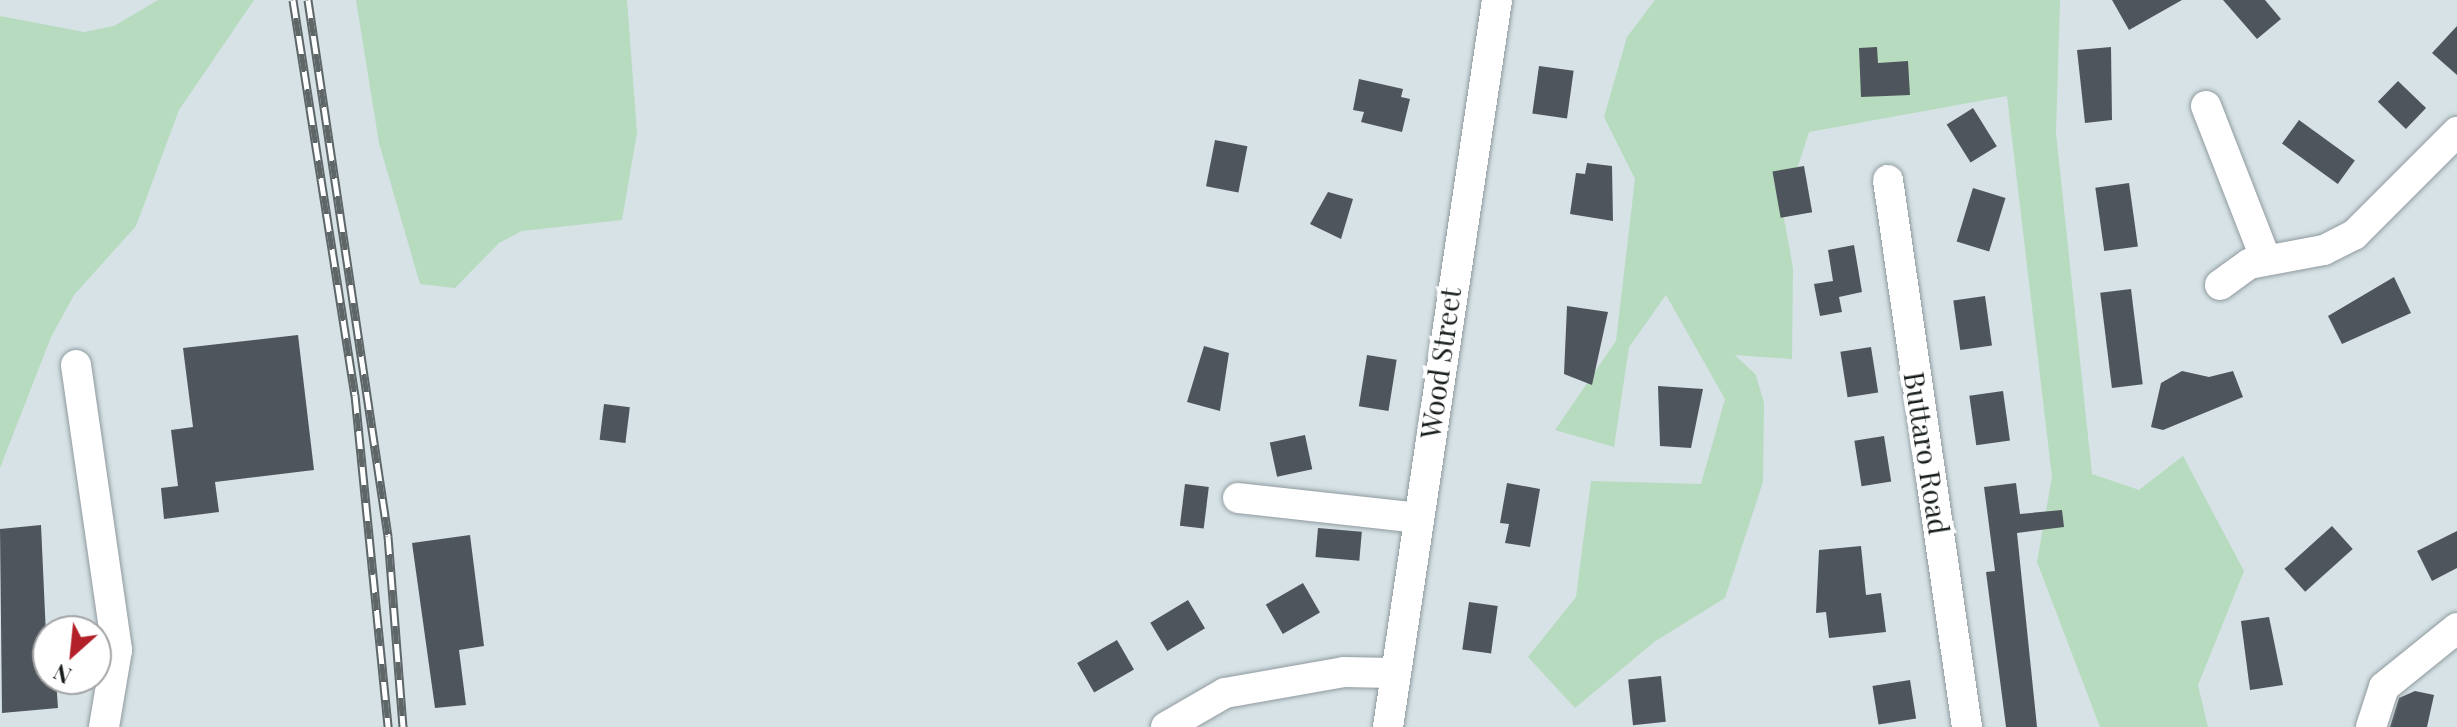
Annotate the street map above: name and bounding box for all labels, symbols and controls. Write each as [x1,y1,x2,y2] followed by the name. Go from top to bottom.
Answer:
[1413,285,1467,441] street label: Wood Street
[1898,369,1956,537] street label: Buttaro Road
[32,615,112,695] north arrow
[48,658,76,692] text: N

